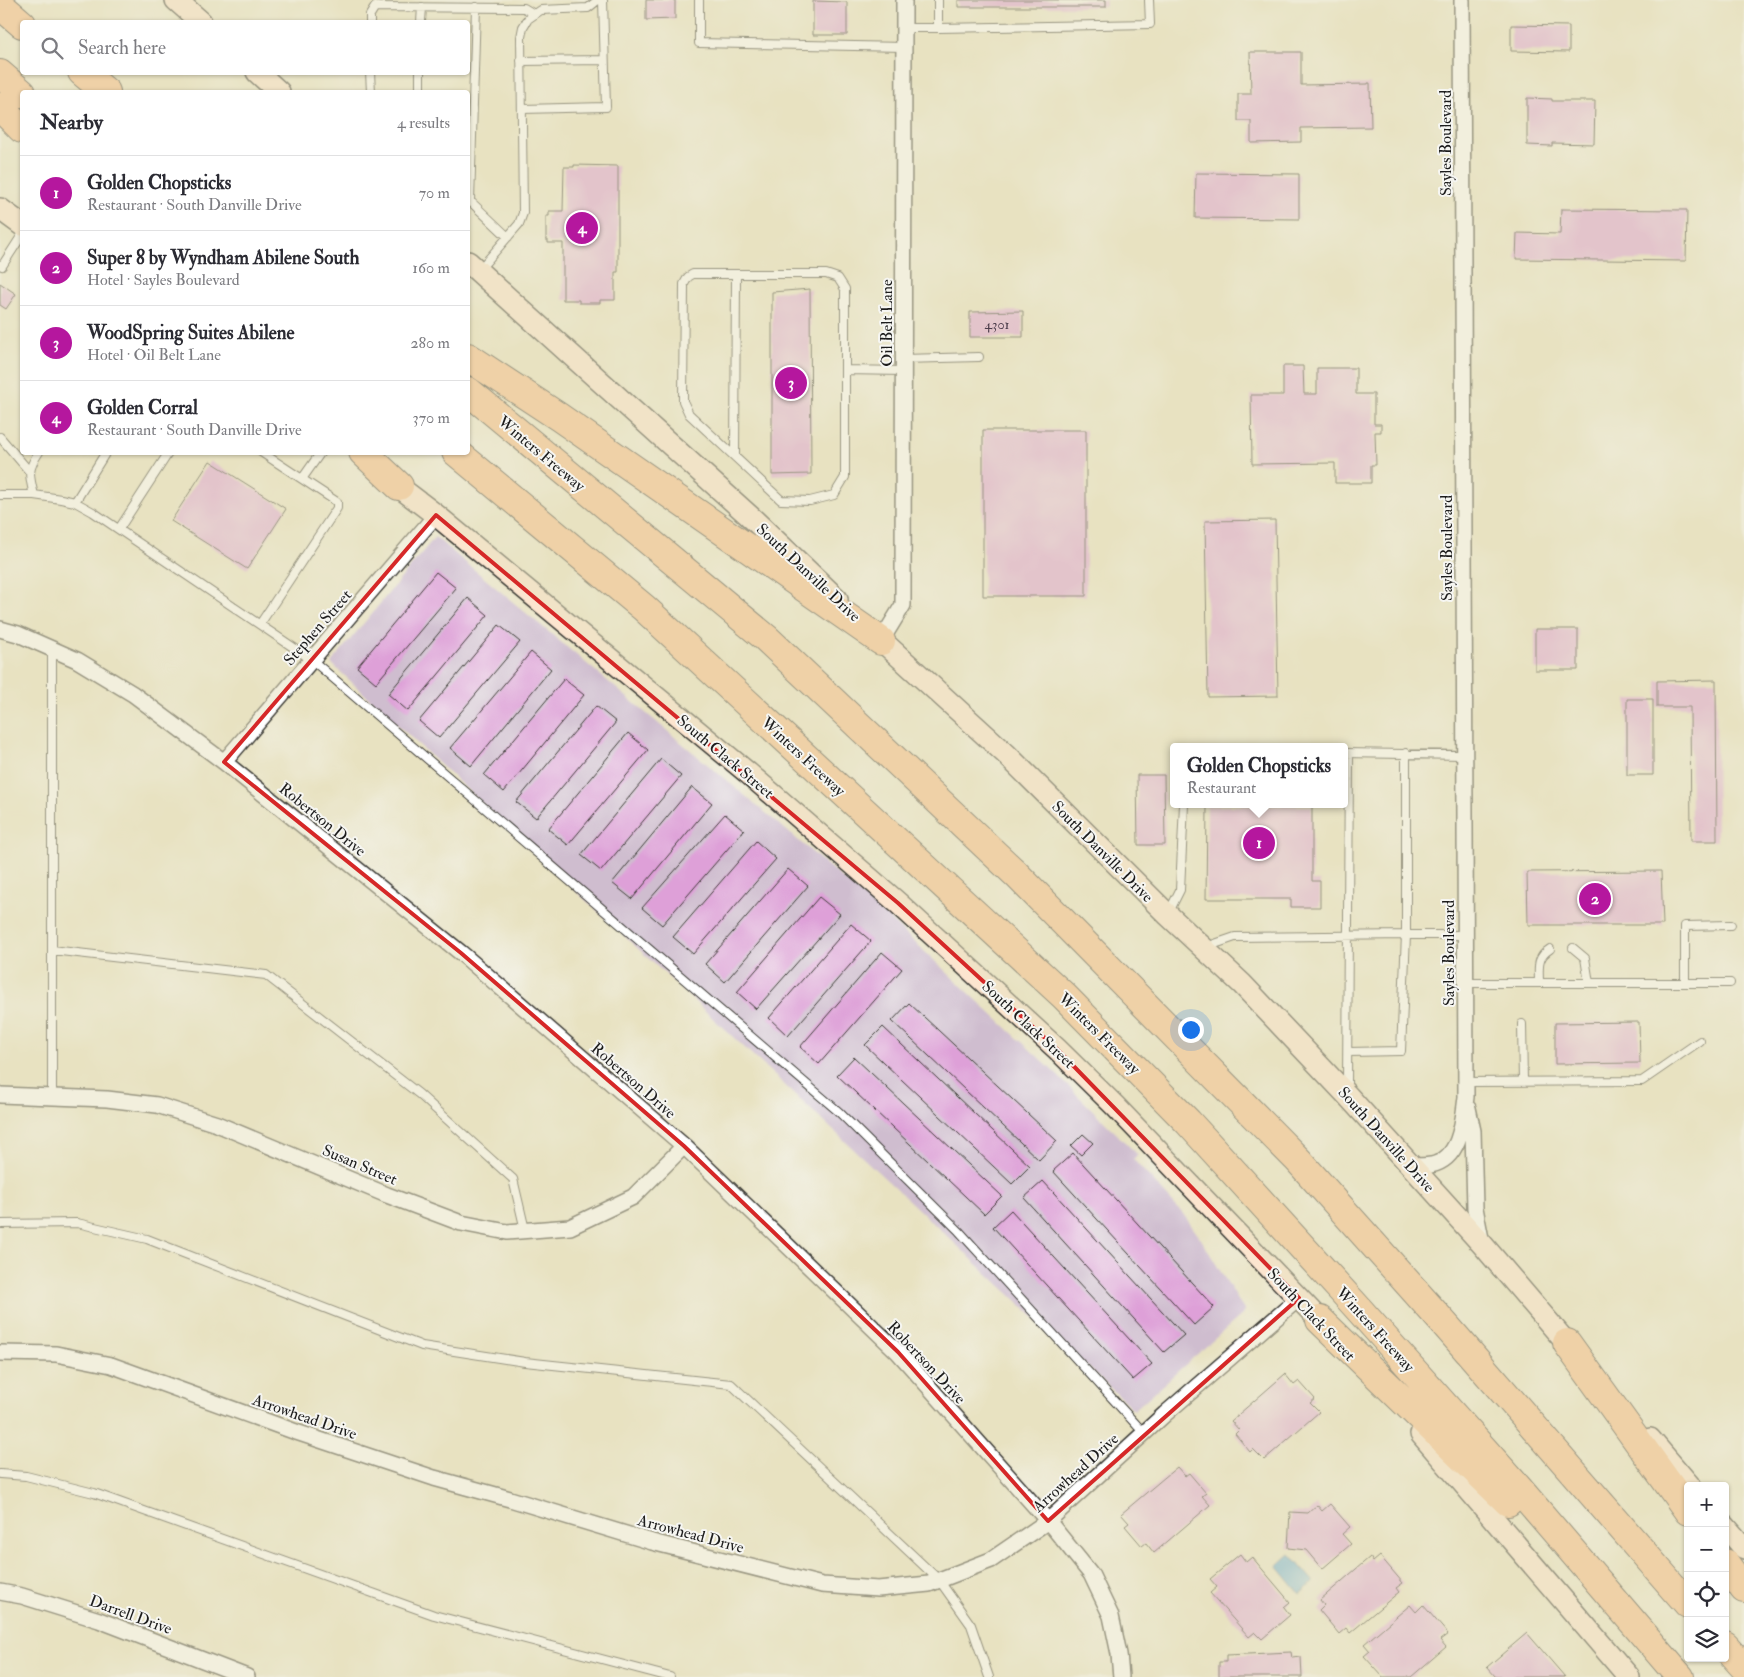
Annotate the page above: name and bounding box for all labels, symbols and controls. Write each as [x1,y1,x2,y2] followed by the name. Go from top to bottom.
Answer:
[20,20,470,75] search box
[38,34,66,62] icon: search
[78,36,166,60] text: Search here
[1436,90,1456,196] street label: Sayles Boulevard
[40,109,103,136] text: Nearby
[397,113,450,133] text: 4 results
[87,171,231,195] text: Golden Chopsticks
[53,183,59,203] text: 1
[419,183,450,203] text: 70 m
[87,195,302,215] text: Restaurant · South Danville Drive
[566,209,598,247] pin: 4
[87,246,359,270] text: Super 8 by Wyndham Abilene South
[52,258,60,278] text: 2
[412,258,450,278] text: 160 m
[87,270,240,290] text: Hotel · Sayles Boulevard
[877,279,897,367] street label: Oil Belt Lane
[984,316,1010,333] house number: 4301
[87,321,294,345] text: WoodSpring Suites Abilene
[53,333,59,353] text: 3
[410,333,450,353] text: 280 m
[87,345,221,365] text: Hotel · Oil Belt Lane
[775,364,807,402] pin: 3
[87,396,198,420] text: Golden Corral
[52,408,60,428] text: 4
[413,408,450,428] text: 370 m
[493,411,590,497] street label: Winters Freeway
[87,420,302,440] text: Restaurant · South Danville Drive
[1437,495,1457,601] street label: Sayles Boulevard
[752,519,865,626] street label: South Danville Drive
[279,586,357,670] street label: Stephen Street
[673,710,778,803] street label: South Clack Street
[756,712,850,801] street label: Winters Freeway
[1170,743,1348,808] popup
[1187,754,1331,778] text: Golden Chopsticks
[1187,778,1256,798] text: Restaurant
[275,779,370,861] street label: Robertson Drive
[1047,797,1157,907] street label: South Danville Drive
[1243,824,1275,862] pin: 1
[1579,880,1611,918] pin: 2
[1439,900,1459,1006] street label: Sayles Boulevard
[978,976,1079,1073] street label: South Clack Street
[1053,988,1145,1079] street label: Winters Freeway
[1178,1017,1204,1043] your location
[587,1038,680,1123] street label: Robertson Drive
[1334,1083,1439,1197] street label: South Danville Drive
[319,1140,400,1190] street label: Susan Street
[1263,1264,1360,1365] street label: South Clack Street
[1331,1282,1419,1377] street label: Winters Freeway
[883,1317,970,1409] street label: Robertson Drive
[249,1389,360,1444] street label: Arrowhead Drive
[1028,1429,1123,1517] street label: Arrowhead Drive
[1684,1482,1729,1662] map controls
[1684,1482,1729,1527] button: +
[635,1510,746,1558] street label: Arrowhead Drive
[1684,1527,1729,1572] button: −
[1684,1572,1729,1617] button: locate
[87,1591,175,1639] street label: Darrell Drive
[1684,1617,1729,1662] button: layers

